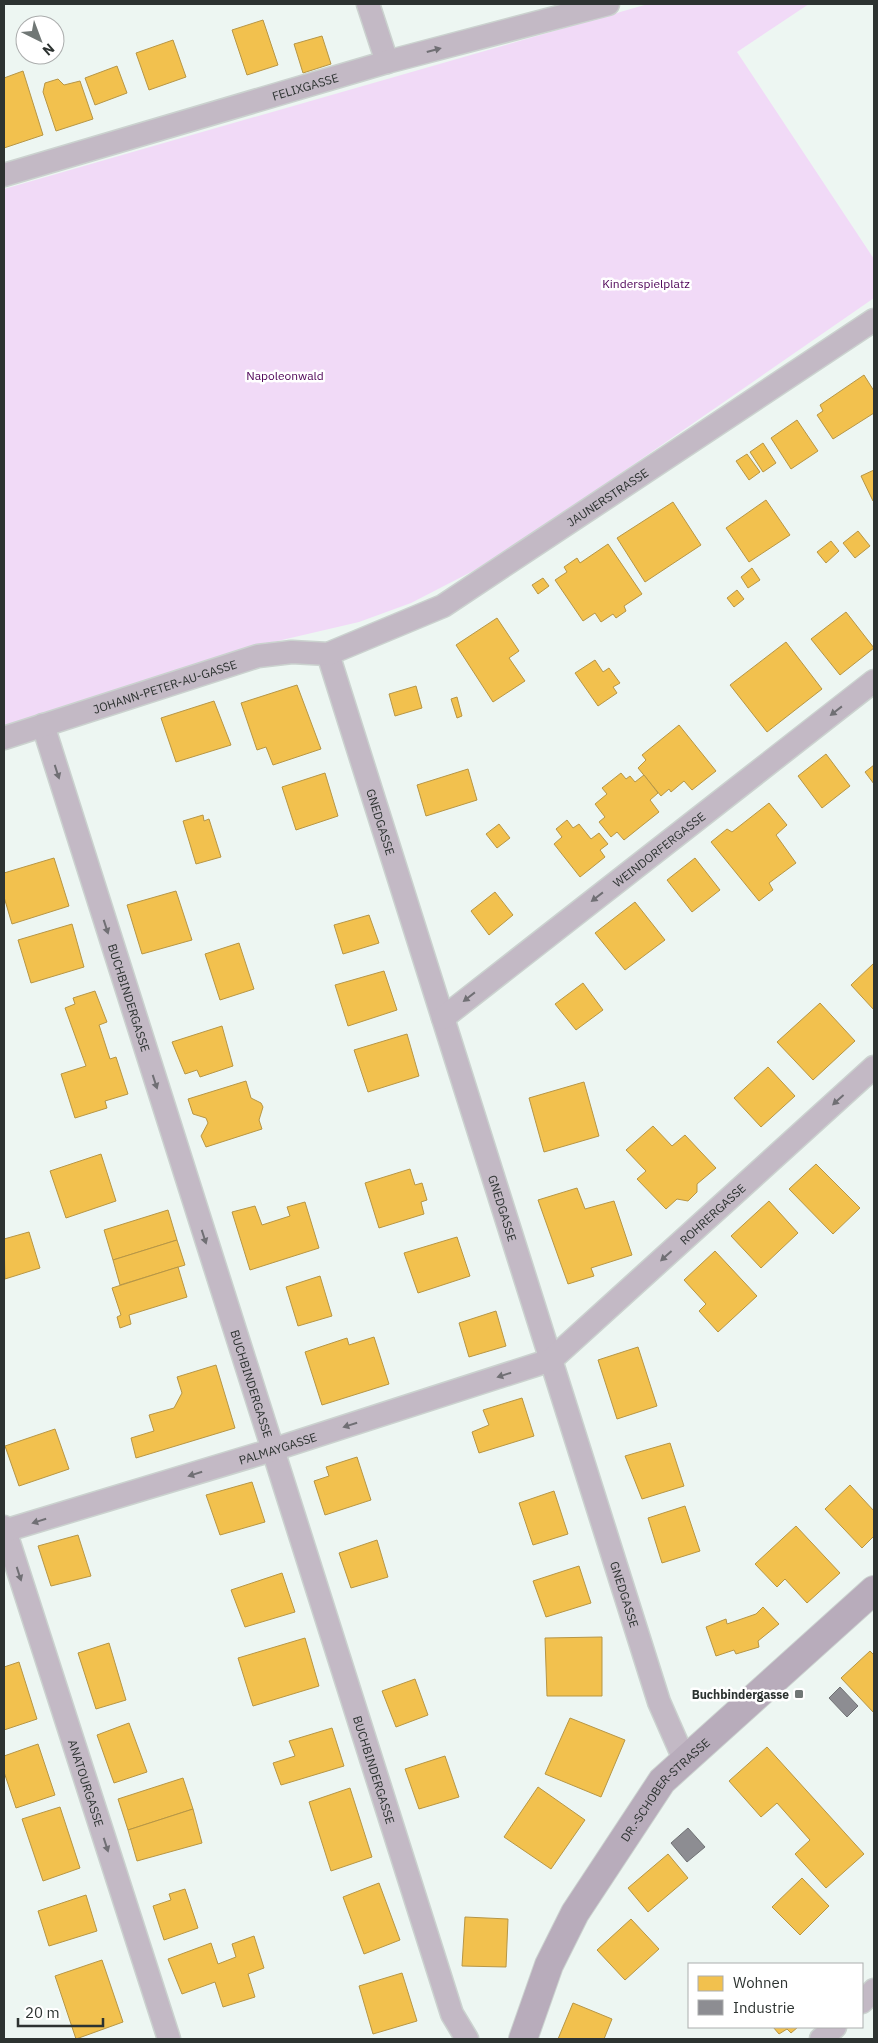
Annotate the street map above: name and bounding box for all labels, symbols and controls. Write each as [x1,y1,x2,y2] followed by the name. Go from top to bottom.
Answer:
[15,15,65,65] north arrow
[39,40,58,60] text: N
[427,45,442,53] one-way arrow
[270,69,340,103] street label: FELIXGASSE
[602,276,690,291] park label: Kinderspielplatz
[246,368,324,383] park label: Napoleonwald
[564,464,651,529] street label: JAUNERSTRASSE
[91,656,239,716] street label: JOHANN-PETER-AU-GASSE
[830,706,843,717] one-way arrow
[54,765,62,780] one-way arrow
[363,787,399,857] street label: GNEDGASSE
[610,808,708,890] street label: WEINDORFERGASSE
[591,892,604,903] one-way arrow
[103,919,111,934] one-way arrow
[105,942,154,1054] street label: BUCHBINDERGASSE
[463,992,476,1003] one-way arrow
[152,1074,160,1089] one-way arrow
[833,1094,845,1106] one-way arrow
[485,1173,520,1243] street label: GNEDGASSE
[676,1180,748,1247] street label: ROHRERGASSE
[201,1229,209,1244] one-way arrow
[660,1250,672,1262] one-way arrow
[228,1328,276,1440] street label: BUCHBINDERGASSE
[497,1372,512,1379] one-way arrow
[342,1422,357,1429] one-way arrow
[237,1429,319,1467] street label: PALMAYGASSE
[187,1470,202,1478] one-way arrow
[31,1517,46,1525] one-way arrow
[607,1559,642,1629] street label: GNEDGASSE
[15,1566,23,1581] one-way arrow
[692,1687,789,1702] place label: Buchbindergasse
[793,1688,805,1700] marker: Buchbindergasse
[350,1714,399,1826] street label: BUCHBINDERGASSE
[617,1734,713,1844] street label: DR.-SCHOBER-STRASSE
[65,1738,108,1829] street label: ANATOURGASSE
[102,1838,110,1853] one-way arrow
[688,1963,863,2028] legend
[733,1973,788,1992] text: Wohnen
[18,1996,102,2028] scale bar
[733,1998,795,2017] text: Industrie
[25,2003,60,2022] text: 20 m

